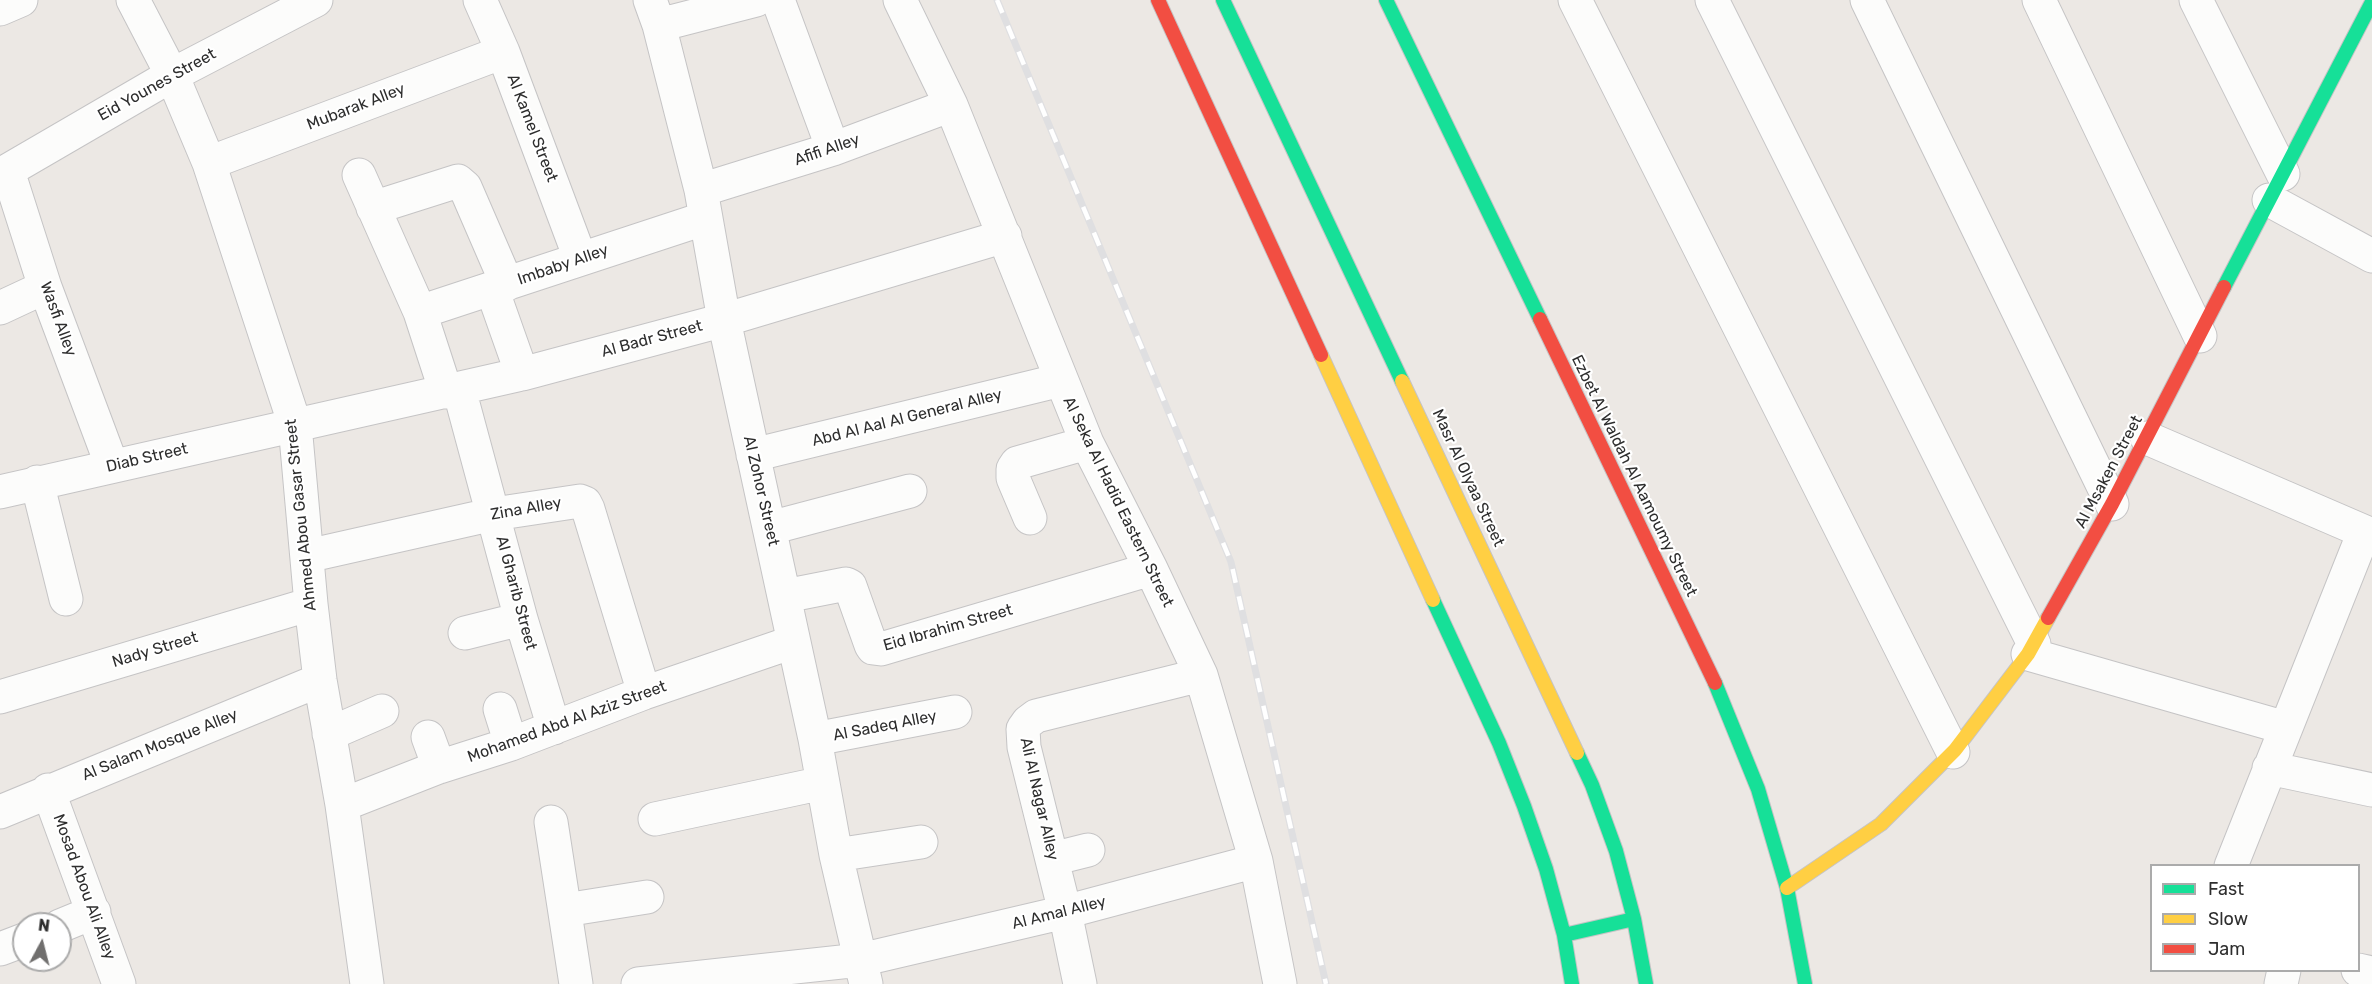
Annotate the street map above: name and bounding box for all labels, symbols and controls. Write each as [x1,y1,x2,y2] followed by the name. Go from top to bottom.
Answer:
[95,45,219,125] street label: Eid Younes Street
[503,71,561,185] street label: Al Kamel Street
[304,79,408,135] street label: Mubarak Alley
[792,130,862,170] street label: Afifi Alley
[515,240,611,290] street label: Imbaby Alley
[36,279,80,359] street label: Wasfi Alley
[599,316,705,362] street label: Al Badr Street
[1567,352,1701,600] street label: Ezbet Al Waldah Al Aamoumy Street
[810,385,1004,451] street label: Abd Al Aal Al General Alley
[1059,394,1177,610] street label: Al Seka Al Hadid Eastern Street
[1428,406,1508,550] street label: Masr Al Olyaa Street
[2071,412,2147,532] street label: Al Msaken Street
[281,418,321,612] street label: Ahmed Abou Gasar Street
[739,434,783,548] street label: Al Zohor Street
[104,439,190,477] street label: Diab Street
[489,493,563,525] street label: Zina Alley
[492,534,540,652] street label: Al Gharib Street
[881,600,1015,656] street label: Eid Ibrahim Street
[110,628,200,672] street label: Nady Street
[465,677,669,767] street label: Mohamed Abd Al Aziz Street
[79,705,241,785] street label: Al Salam Mosque Alley
[832,707,938,745] street label: Al Sadeq Alley
[1016,736,1062,862] street label: Ali Al Nagar Alley
[49,812,119,962] street label: Mosad Abou Ali Alley
[2150,864,2360,972] legend
[2208,878,2244,900] text: Fast
[1010,892,1108,934] street label: Al Amal Alley
[2208,908,2248,930] text: Slow
[12,912,72,972] north arrow
[37,915,51,936] text: N
[2208,938,2245,960] text: Jam

